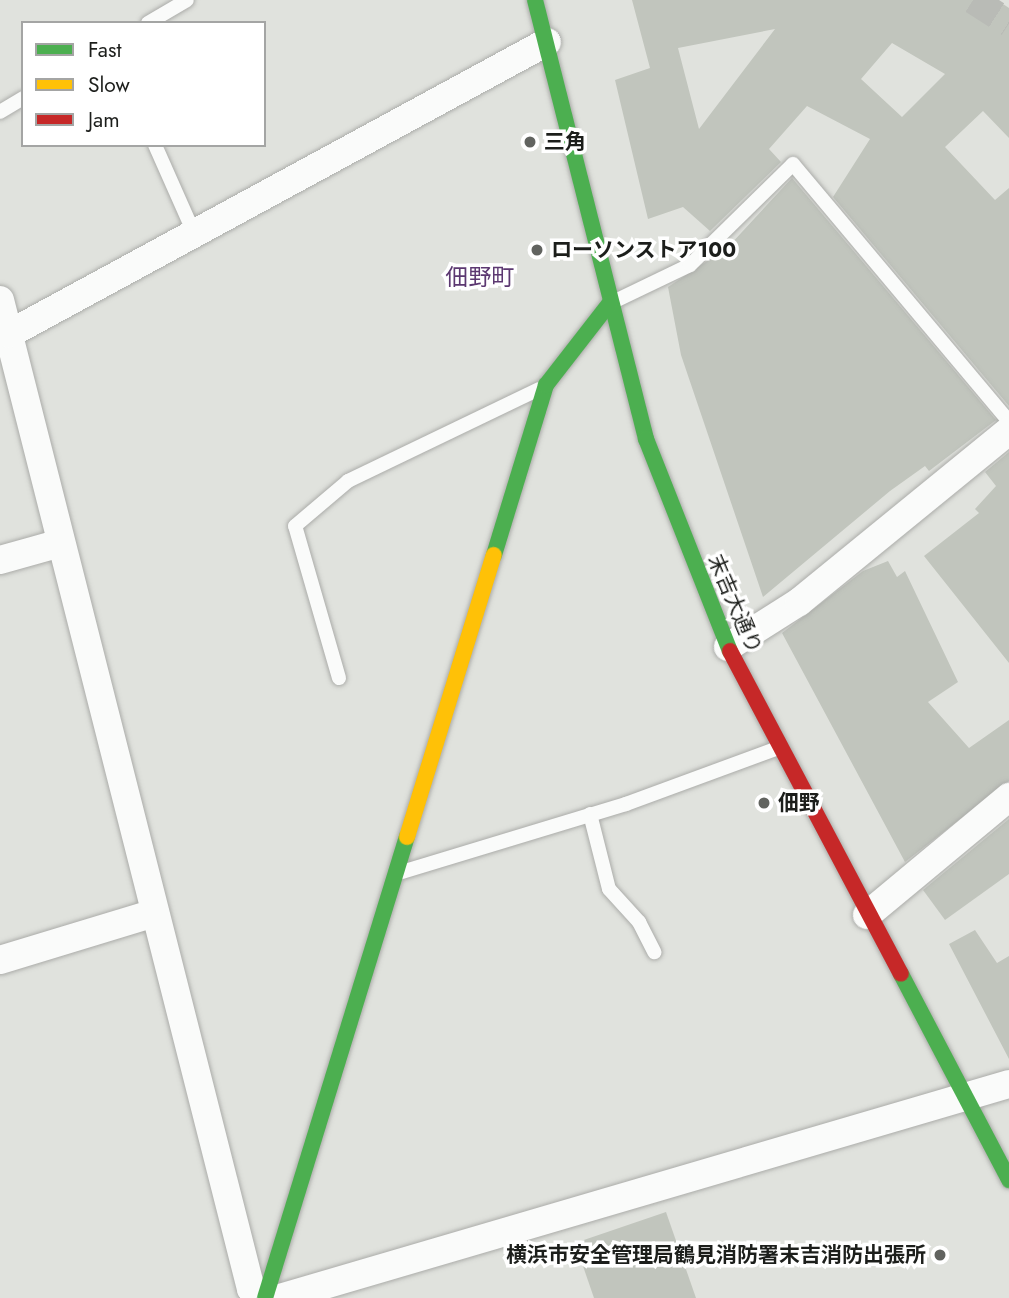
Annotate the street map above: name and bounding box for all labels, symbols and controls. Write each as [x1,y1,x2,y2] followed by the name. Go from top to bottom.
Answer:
[21,21,266,147] legend
[88,35,121,65] text: Fast
[88,70,130,100] text: Slow
[88,105,120,135] text: Jam
[544,129,586,155] place label: 三角
[522,134,538,150] marker: 三角
[551,237,736,263] place label: ローソンストア100
[529,242,545,258] marker: ローソンストア100
[446,263,514,291] district label: 佃野町
[703,551,767,657] street label: 末吉大通り
[778,790,820,816] place label: 佃野
[756,795,772,811] marker: 佃野
[506,1242,926,1268] place label: 横浜市安全管理局鶴見消防署末吉消防出張所
[932,1247,948,1263] marker: 横浜市安全管理局鶴見消防署末吉消防出張所

